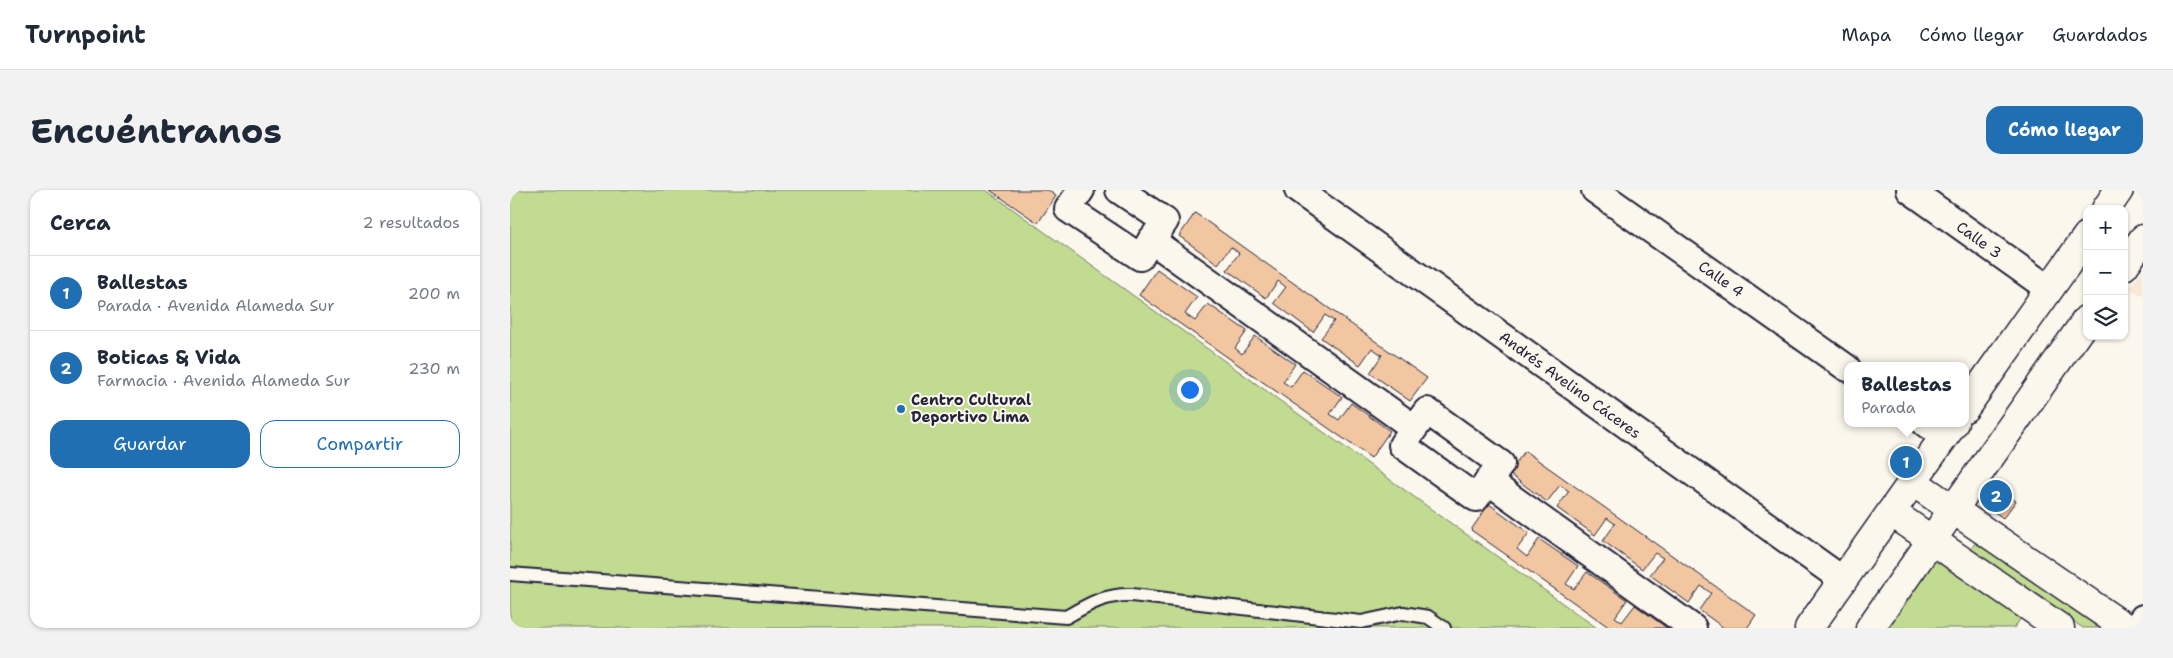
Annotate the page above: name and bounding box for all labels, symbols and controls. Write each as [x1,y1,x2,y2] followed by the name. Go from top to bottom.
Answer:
[25,19,146,51] text: Turnpoint
[1841,23,1891,47] text: Mapa
[1919,23,2024,47] text: Cómo llegar
[2052,23,2148,47] text: Guardados
[1986,106,2143,154] button: Cómo llegar
[30,107,282,154] text: Encuéntranos
[2083,205,2128,340] map controls
[2083,205,2128,250] button: +
[50,209,111,237] text: Cerca
[362,212,460,233] text: 2 resultados
[1952,217,2006,263] street label: Calle 3
[2083,250,2128,295] button: −
[1694,256,1748,302] street label: Calle 4
[97,270,188,295] text: Ballestas
[62,283,70,304] text: 1
[408,283,460,304] text: 200 m
[97,295,335,316] text: Parada · Avenida Alameda Sur
[2083,295,2128,340] button: layers
[1495,327,1645,443] street label: Andrés Avelino Cáceres
[97,345,241,370] text: Boticas & Vida
[60,358,72,379] text: 2
[408,358,460,379] text: 230 m
[1844,362,1969,427] popup
[97,370,351,391] text: Farmacia · Avenida Alameda Sur
[1861,372,1952,397] text: Ballestas
[1177,377,1203,403] your location
[911,390,1031,427] place label: Centro Cultural Deportivo Lima
[1861,397,1916,418] text: Parada
[895,403,907,415] marker: Centro Cultural Deportivo Lima
[50,420,250,468] button: Guardar
[260,420,460,468] button: Compartir
[1890,443,1922,481] pin: 1
[1980,477,2012,515] pin: 2

